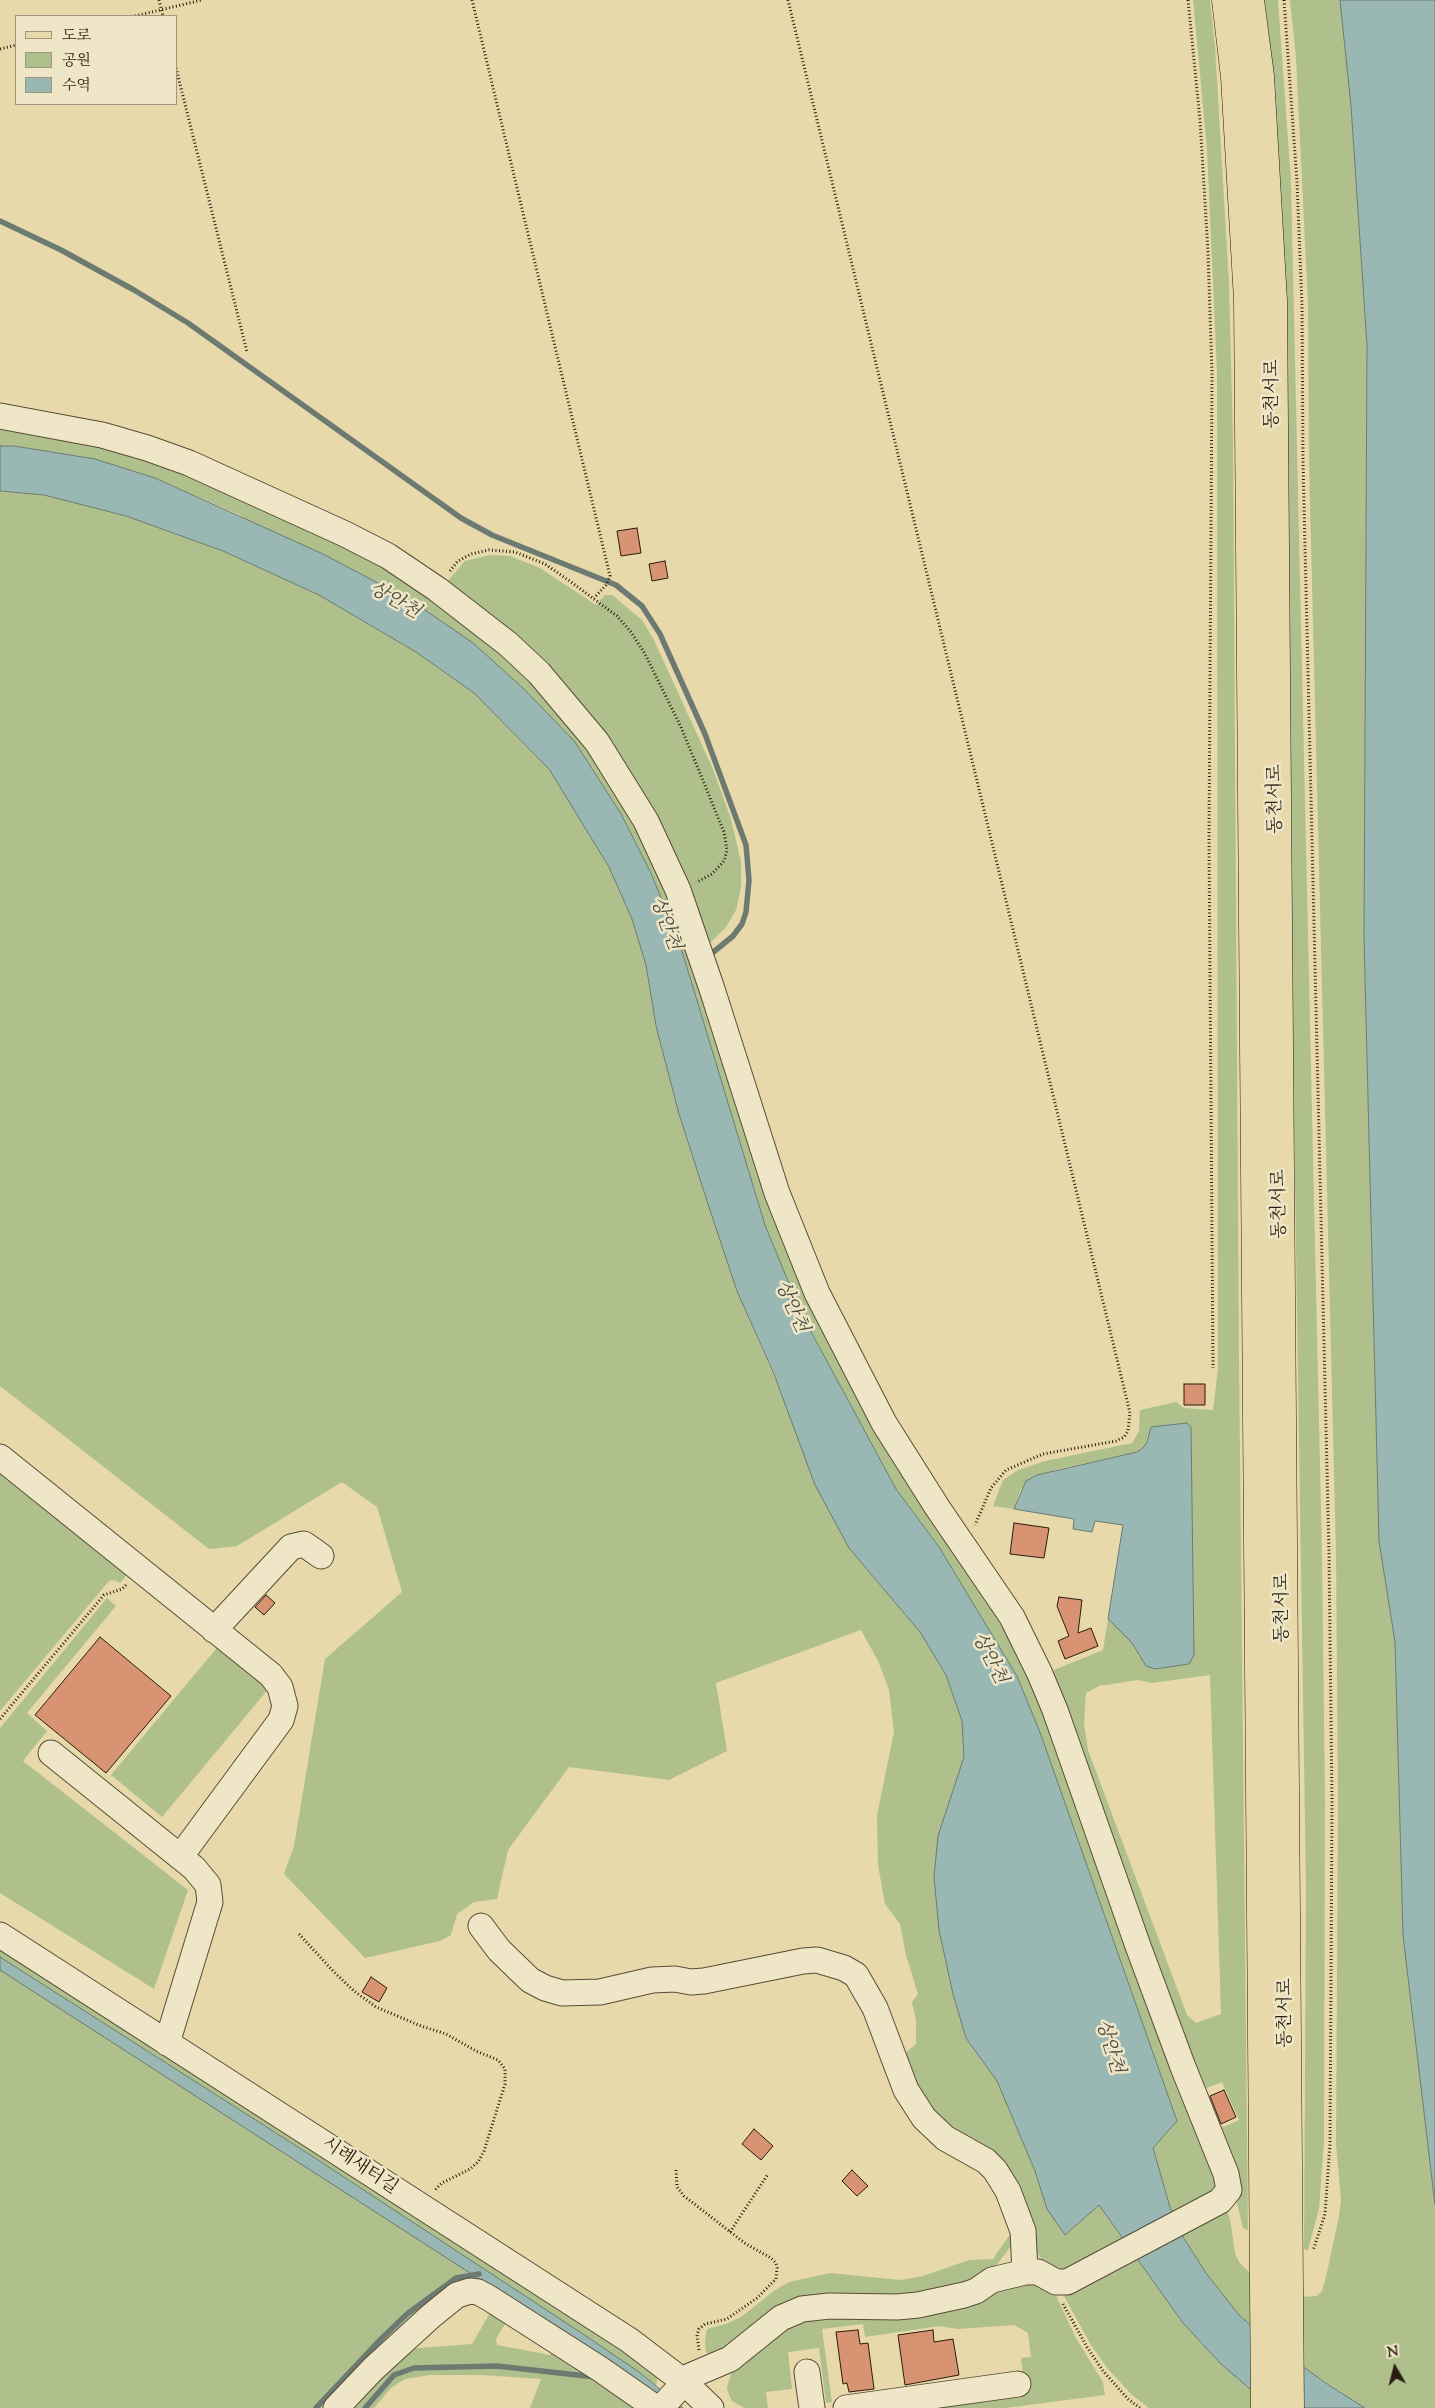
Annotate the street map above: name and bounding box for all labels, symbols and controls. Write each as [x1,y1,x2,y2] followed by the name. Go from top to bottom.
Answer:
[15,15,178,105] legend
[62,26,91,47] text: 도로
[62,51,91,72] text: 공원
[62,76,91,97] text: 수역
[1263,359,1285,429] street label: 동천서로
[364,578,424,626] water label: 상안천
[1266,764,1288,834] street label: 동천서로
[644,894,684,954] water label: 상안천
[1270,1169,1292,1239] street label: 동천서로
[768,1277,812,1337] water label: 상안천
[1273,1573,1295,1643] street label: 동천서로
[965,1629,1011,1689] water label: 상안천
[1276,1978,1298,2048] street label: 동천서로
[1089,2017,1127,2077] water label: 상안천
[317,2134,401,2200] street label: 시례새터길
[1386,2342,1400,2364] text: N
[1370,2343,1420,2393] north arrow

